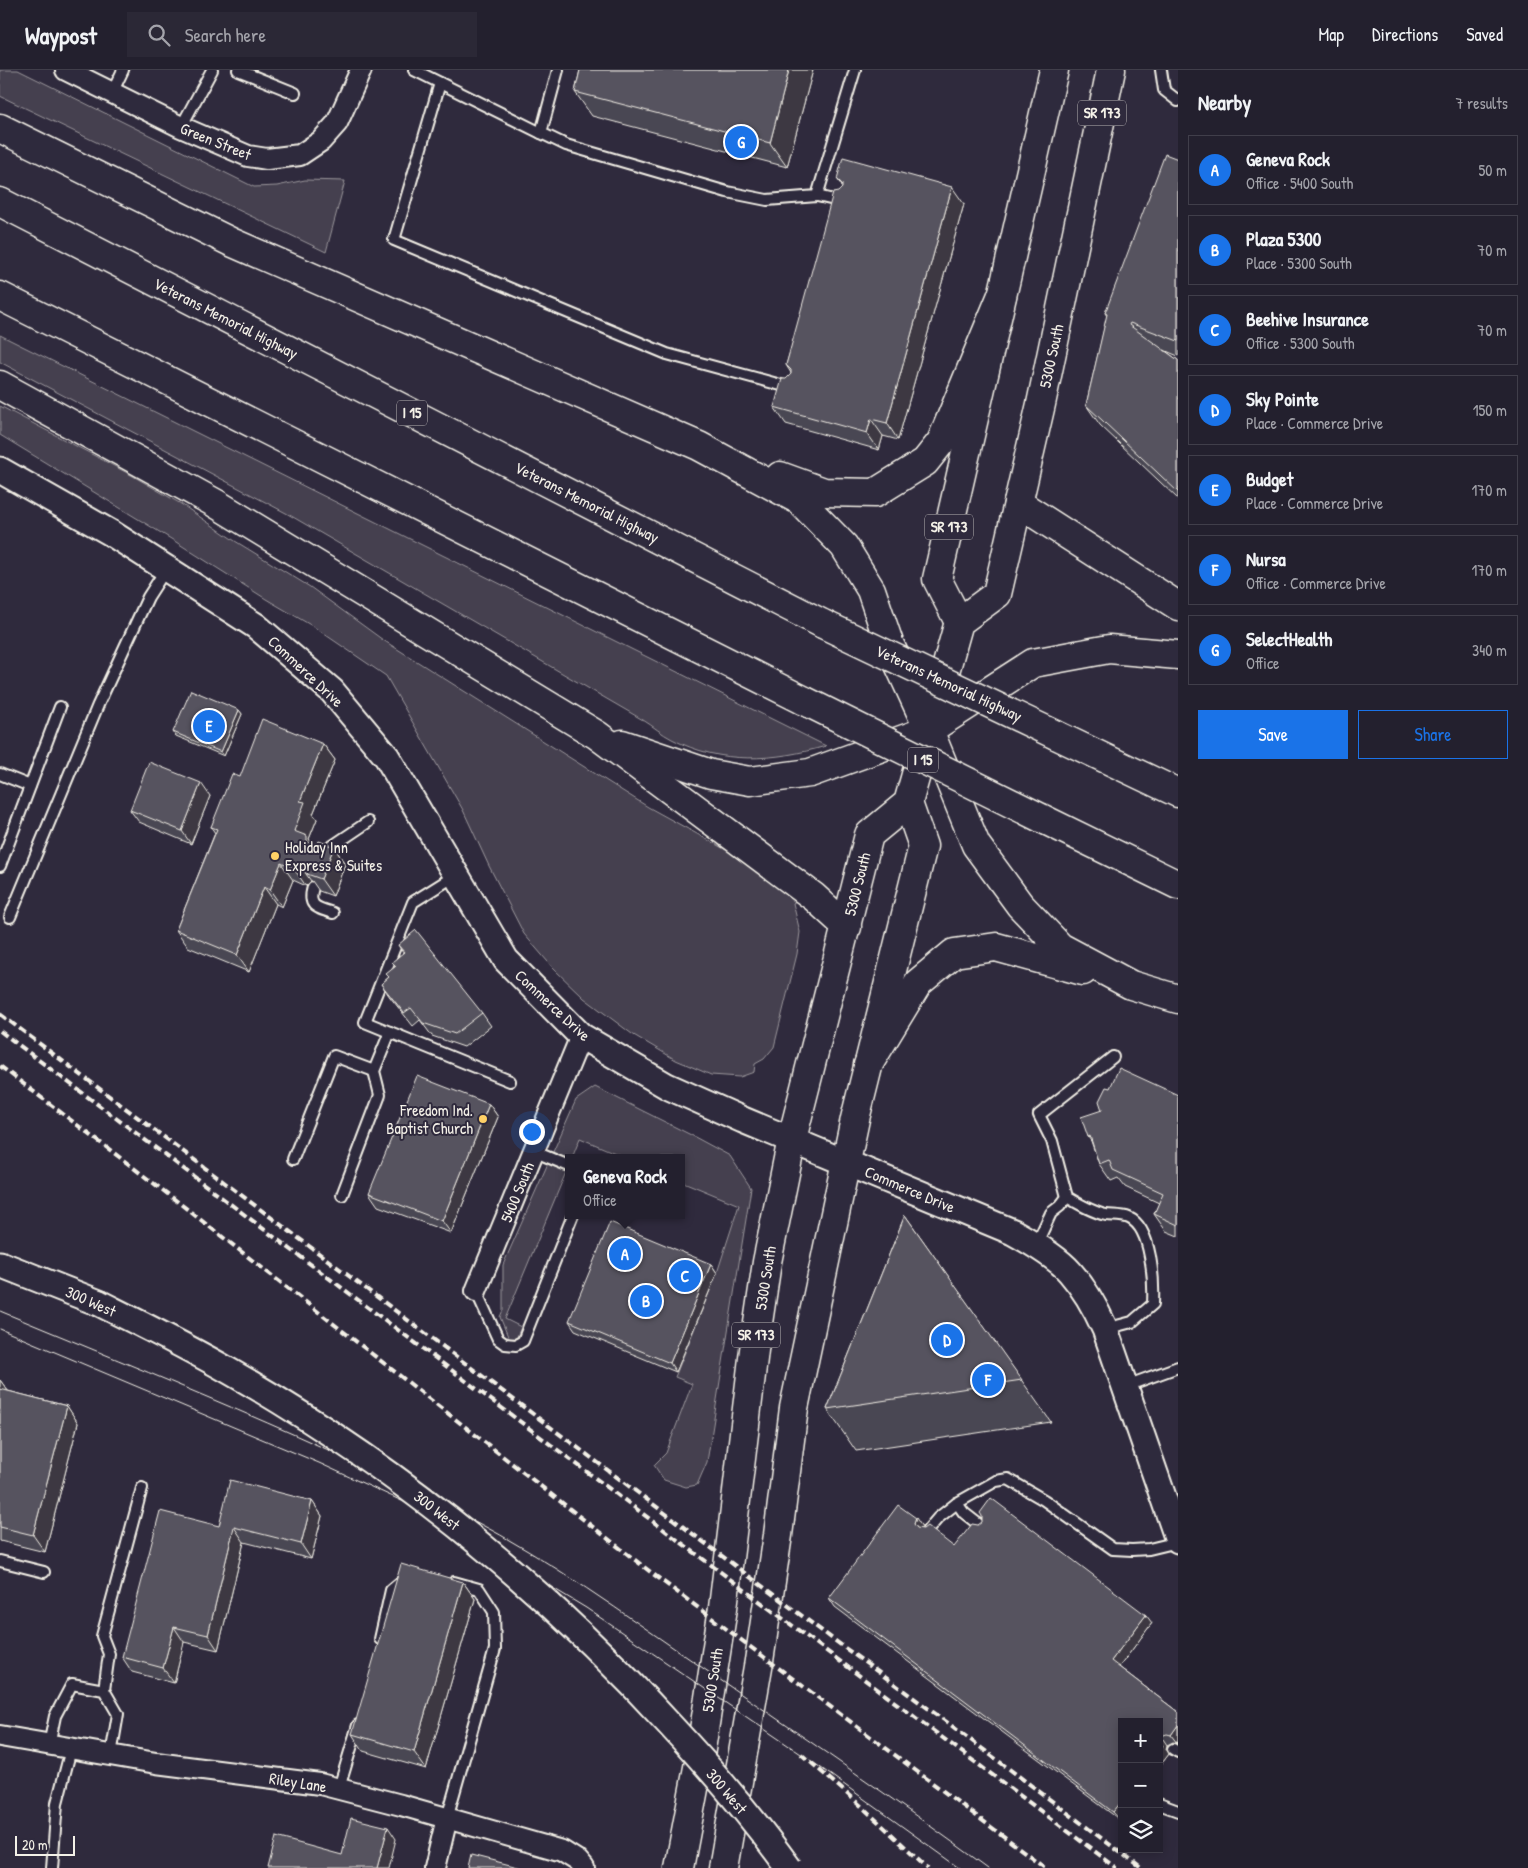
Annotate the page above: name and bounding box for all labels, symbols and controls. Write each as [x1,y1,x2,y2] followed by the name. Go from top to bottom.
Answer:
[127,12,477,57] search box
[25,19,97,51] text: Waypost
[145,21,173,49] icon: search
[185,22,266,48] text: Search here
[1319,22,1344,47] text: Map
[1372,22,1438,47] text: Directions
[1466,22,1503,47] text: Saved
[1198,88,1251,117] text: Nearby
[1455,92,1508,114] text: 7 results
[1078,100,1126,126] road number: SR 173
[177,117,255,165] street label: Green Street
[725,123,757,161] pin: G
[1246,146,1330,172] text: Geneva Rock
[1211,159,1219,181] text: A
[1479,159,1507,181] text: 50 m
[1246,172,1353,194] text: Office · 5400 South
[1246,226,1321,252] text: Plaza 5300
[1211,239,1219,261] text: B
[1477,239,1507,261] text: 70 m
[1246,252,1352,274] text: Place · 5300 South
[150,272,302,364] street label: Veterans Memorial Highway
[1246,306,1369,332] text: Beehive Insurance
[1211,319,1219,341] text: C
[1477,319,1507,341] text: 70 m
[1034,322,1069,390] street label: 5300 South
[1246,332,1354,354] text: Office · 5300 South
[1246,386,1319,412] text: Sky Pointe
[1211,399,1219,421] text: D
[1473,399,1507,421] text: 150 m
[397,400,427,426] road number: I 15
[1246,412,1383,434] text: Place · Commerce Drive
[511,456,663,548] street label: Veterans Memorial Highway
[1246,466,1293,492] text: Budget
[1211,479,1219,501] text: E
[1472,479,1507,501] text: 170 m
[1246,492,1383,514] text: Place · Commerce Drive
[925,514,973,540] road number: SR 173
[1246,546,1286,572] text: Nursa
[1212,559,1218,581] text: F
[1472,559,1507,581] text: 170 m
[1246,572,1386,594] text: Office · Commerce Drive
[1246,626,1332,652] text: SelectHealth
[263,630,349,712] street label: Commerce Drive
[872,639,1026,727] street label: Veterans Memorial Highway
[1211,639,1219,661] text: G
[1472,639,1507,661] text: 340 m
[1246,652,1279,674] text: Office
[193,707,225,745] pin: E
[1198,710,1348,759] button: Save
[1358,710,1508,759] button: Share
[908,748,938,772] road number: I 15
[285,836,382,876] place label: Holiday Inn Express & Suites
[269,850,281,862] marker: Holiday Inn Express & Suites
[839,850,876,918] street label: 5300 South
[510,964,596,1046] street label: Commerce Drive
[386,1099,473,1139] place label: Freedom Ind. Baptist Church
[477,1113,489,1125] marker: Freedom Ind. Baptist Church
[519,1119,545,1145] your location
[565,1154,685,1219] popup
[495,1158,539,1225] street label: 5400 South
[862,1160,959,1218] street label: Commerce Drive
[583,1163,667,1189] text: Geneva Rock
[583,1189,617,1211] text: Office
[609,1235,641,1273] pin: A
[749,1244,781,1312] street label: 5300 South
[669,1257,701,1295] pin: C
[62,1280,120,1322] street label: 300 West
[630,1282,662,1320] pin: B
[931,1321,963,1359] pin: D
[732,1322,780,1348] road number: SR 173
[972,1361,1004,1399] pin: F
[409,1485,465,1535] street label: 300 West
[696,1646,728,1714] street label: 5300 South
[1118,1718,1163,1853] map controls
[1118,1718,1163,1763] button: +
[1118,1763,1163,1808] button: −
[702,1764,753,1819] street label: 300 West
[268,1767,329,1797] street label: Riley Lane
[1118,1808,1163,1853] button: layers
[15,1833,75,1856] scale bar
[22,1835,48,1854] text: 20 m

